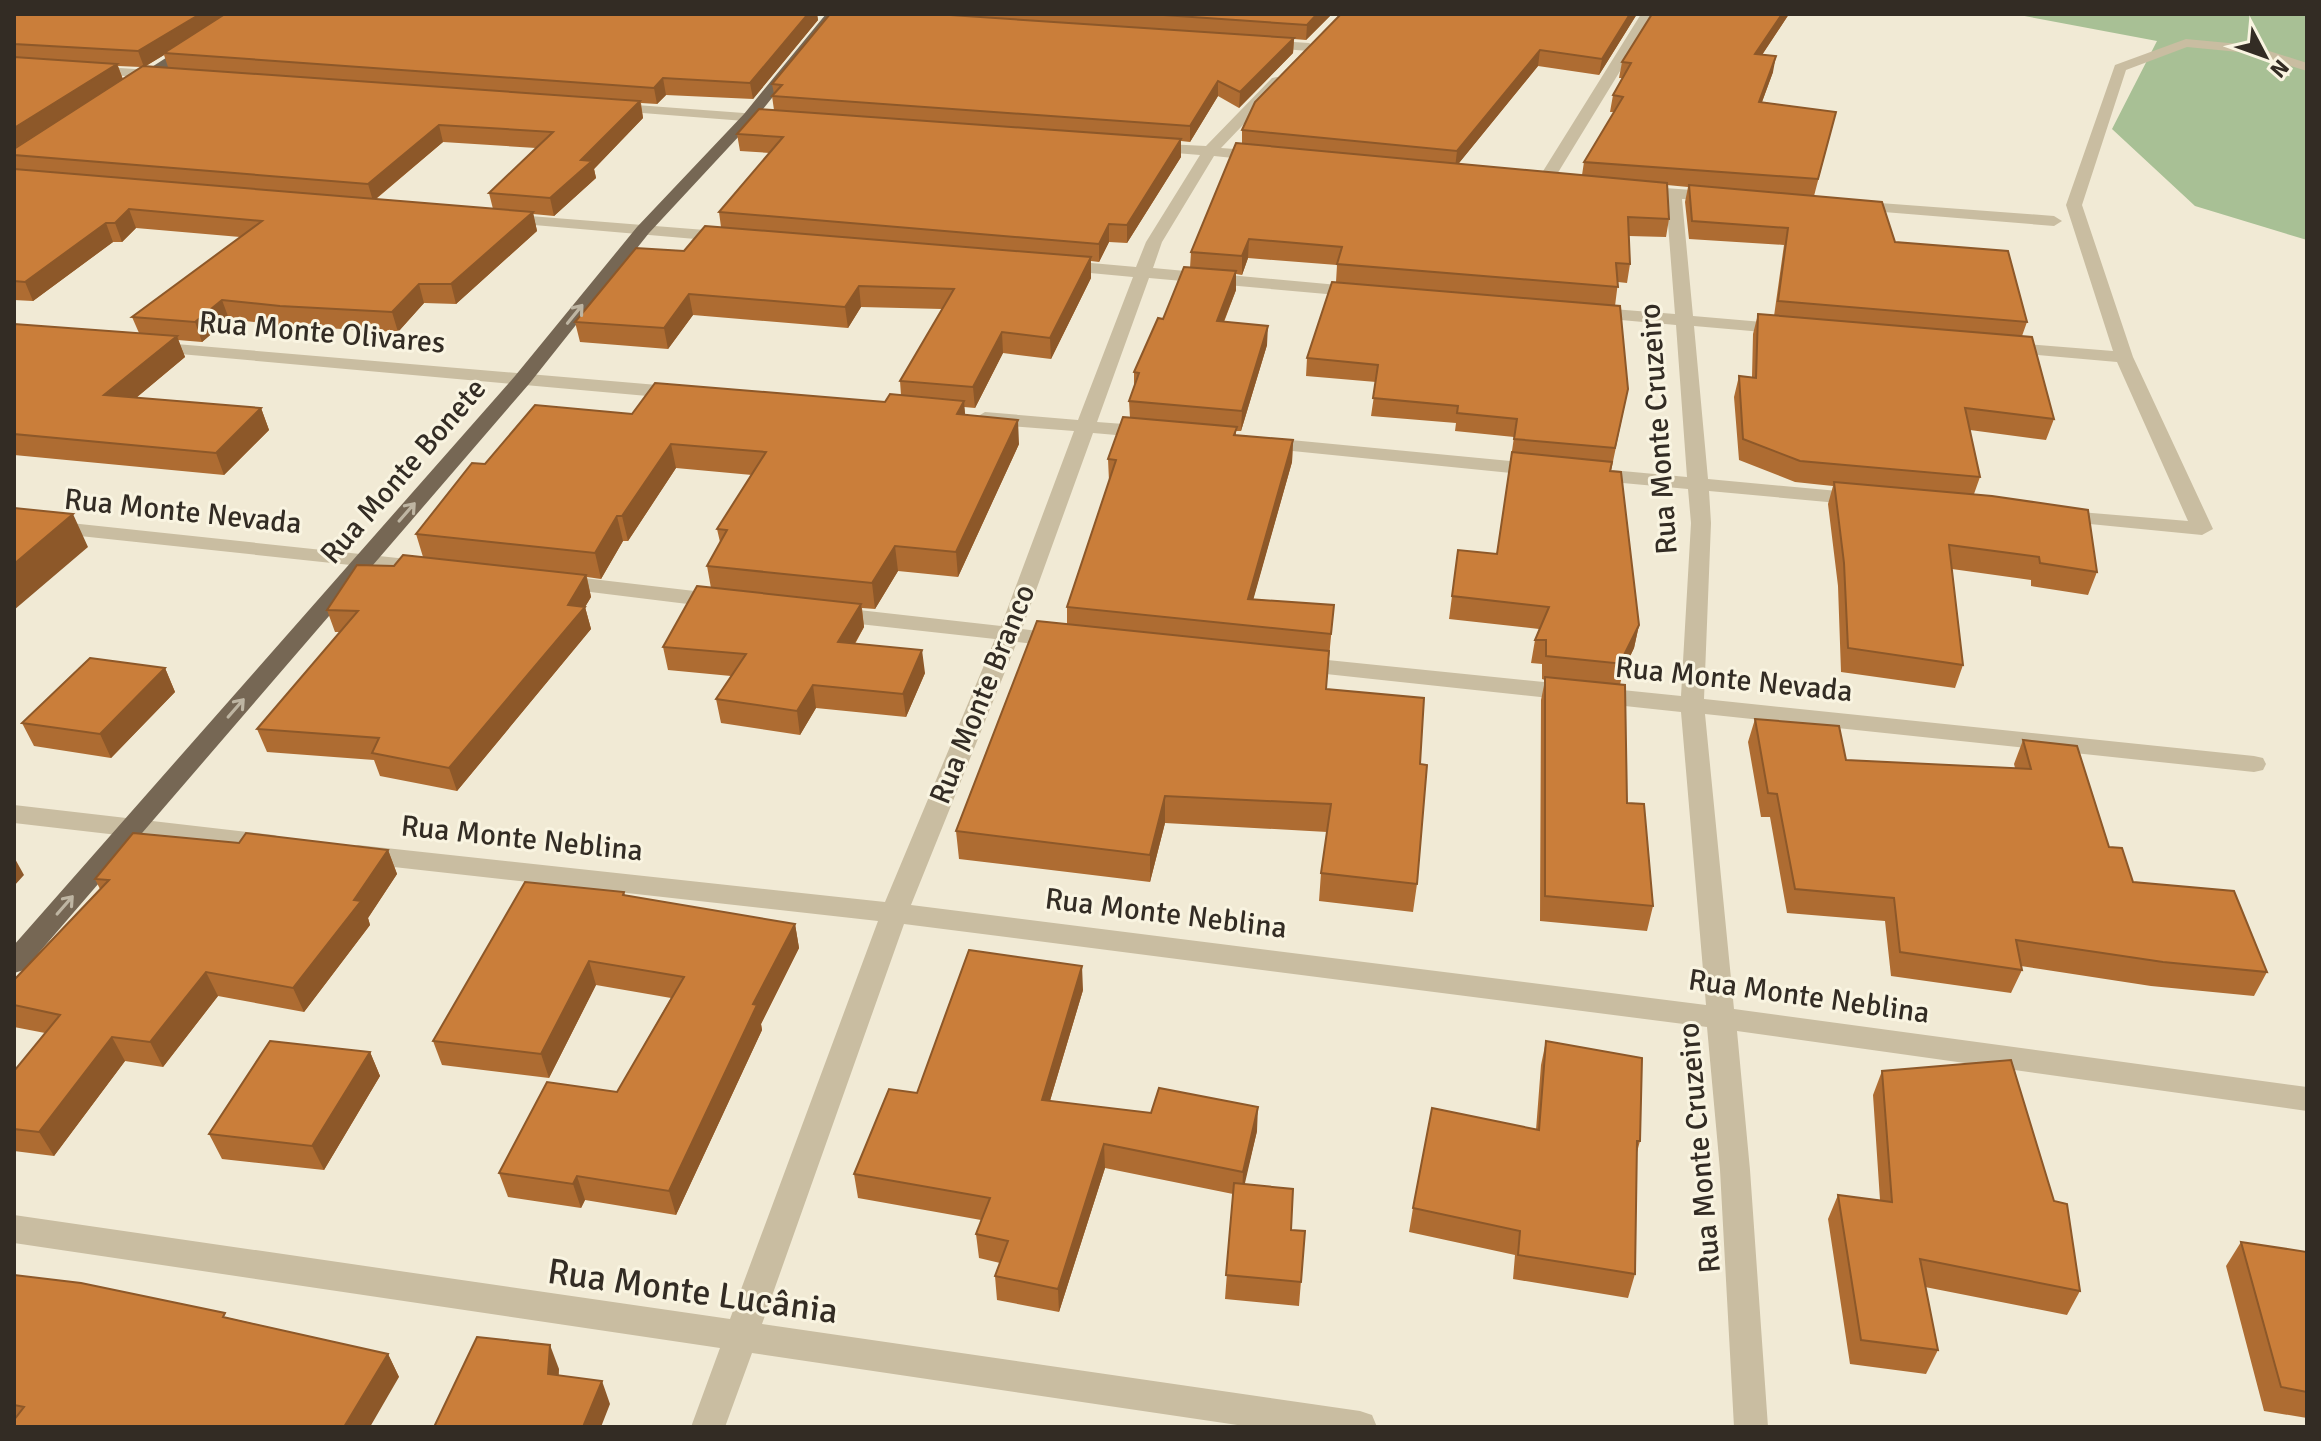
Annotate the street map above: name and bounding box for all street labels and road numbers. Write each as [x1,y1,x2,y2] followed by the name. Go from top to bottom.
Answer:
[1631,302,1686,556] street label: Rua Monte Cruzeiro
[197,303,447,362] street label: Rua Monte Olivares
[313,371,494,572] street label: Rua Monte Bonete
[62,481,303,542] street label: Rua Monte Nevada
[922,579,1043,809] street label: Rua Monte Branco
[1613,649,1854,710] street label: Rua Monte Nevada
[399,807,645,870] street label: Rua Monte Neblina
[1043,880,1289,947] street label: Rua Monte Neblina
[1686,961,1932,1032] street label: Rua Monte Neblina
[1670,1021,1729,1275] street label: Rua Monte Cruzeiro
[545,1249,841,1334] street label: Rua Monte Lucânia

